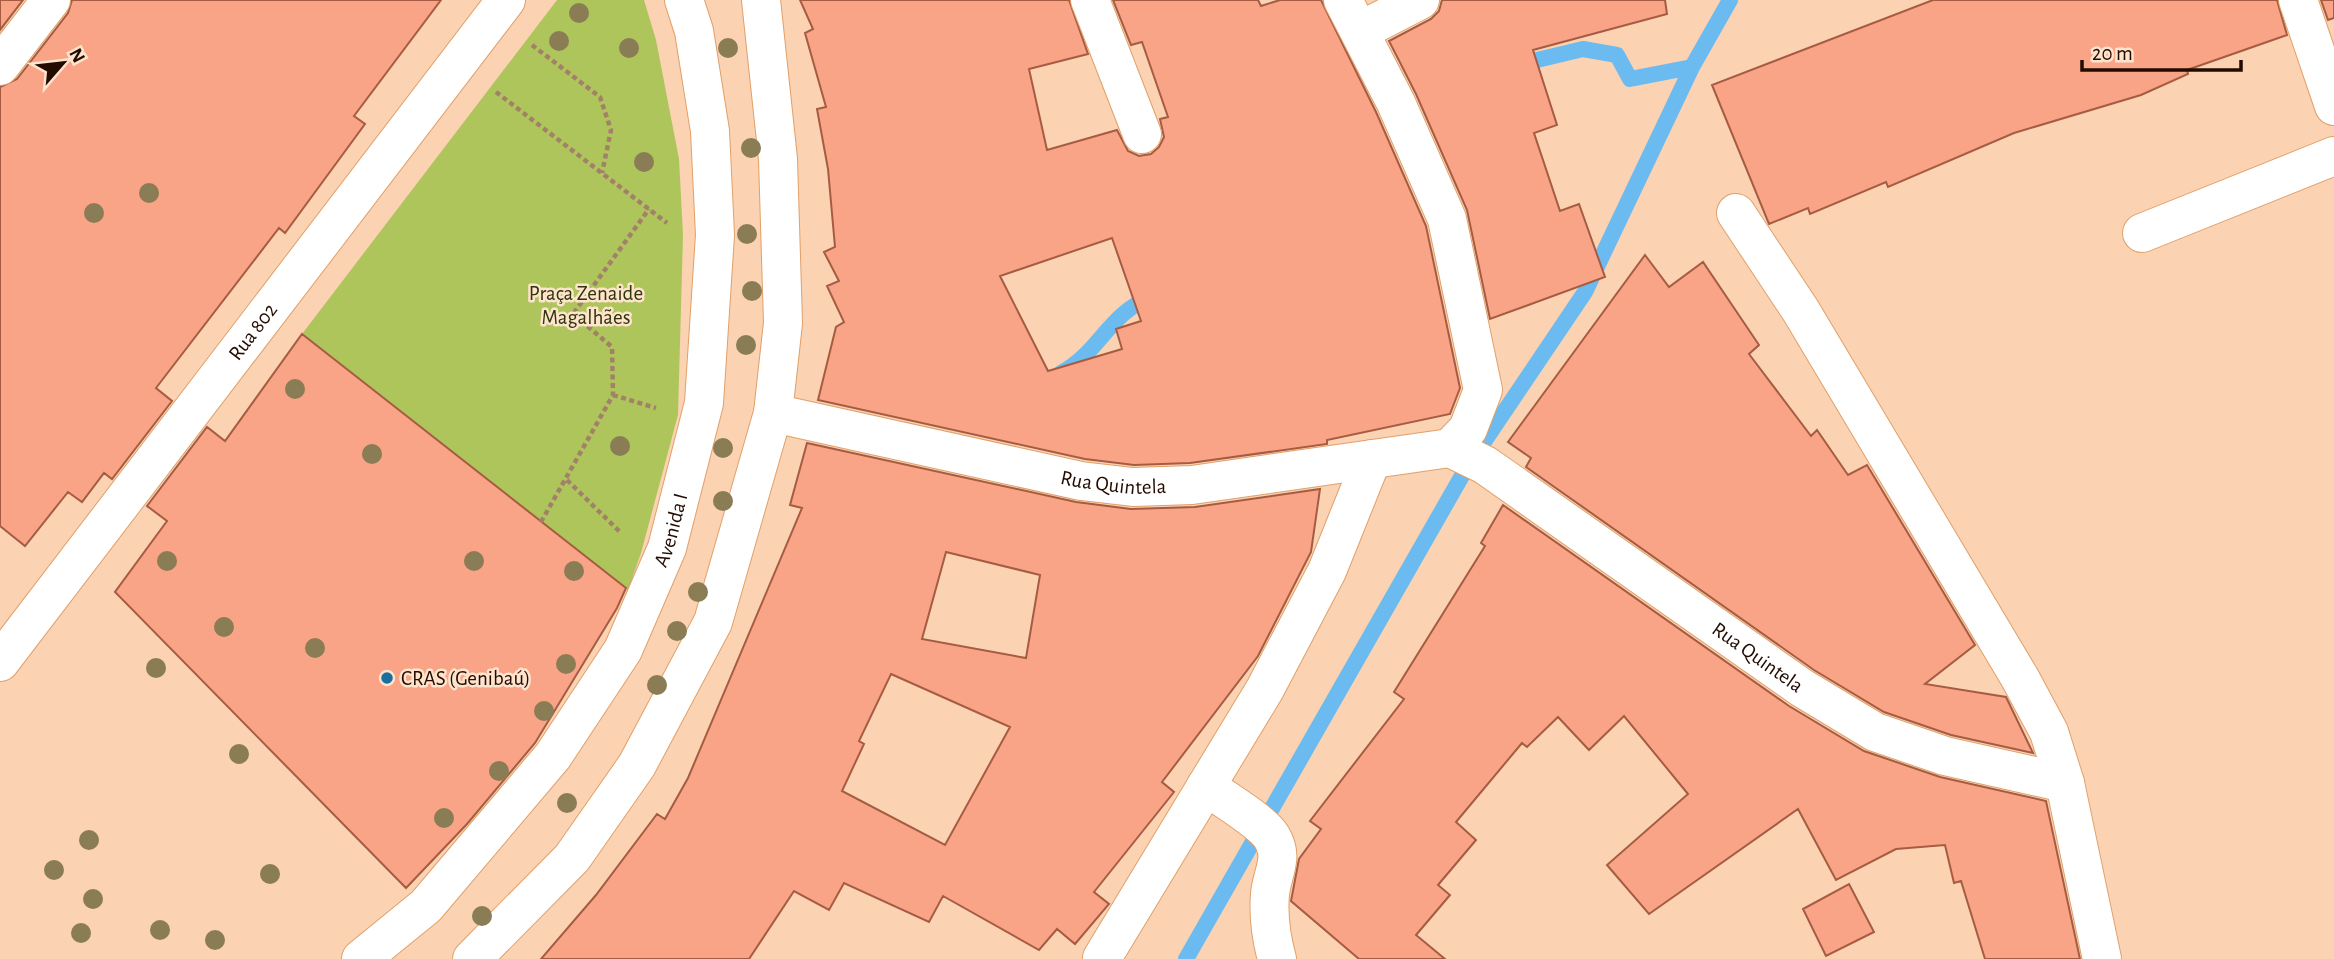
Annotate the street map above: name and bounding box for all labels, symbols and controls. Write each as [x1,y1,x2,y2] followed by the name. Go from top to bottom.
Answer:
[28,28,98,98] north arrow
[2082,28,2241,72] scale bar
[2092,43,2133,64] text: 20 m
[65,45,88,66] text: N
[529,283,643,328] park label: Praça Zenaide Magalhães
[224,299,281,364] street label: Rua 802
[1059,466,1167,498] street label: Rua Quintela
[650,491,691,570] street label: Avenida I
[1708,618,1808,696] street label: Rua Quintela
[401,668,531,689] place label: CRAS (Genibaú)
[379,670,395,686] marker: CRAS (Genibaú)

